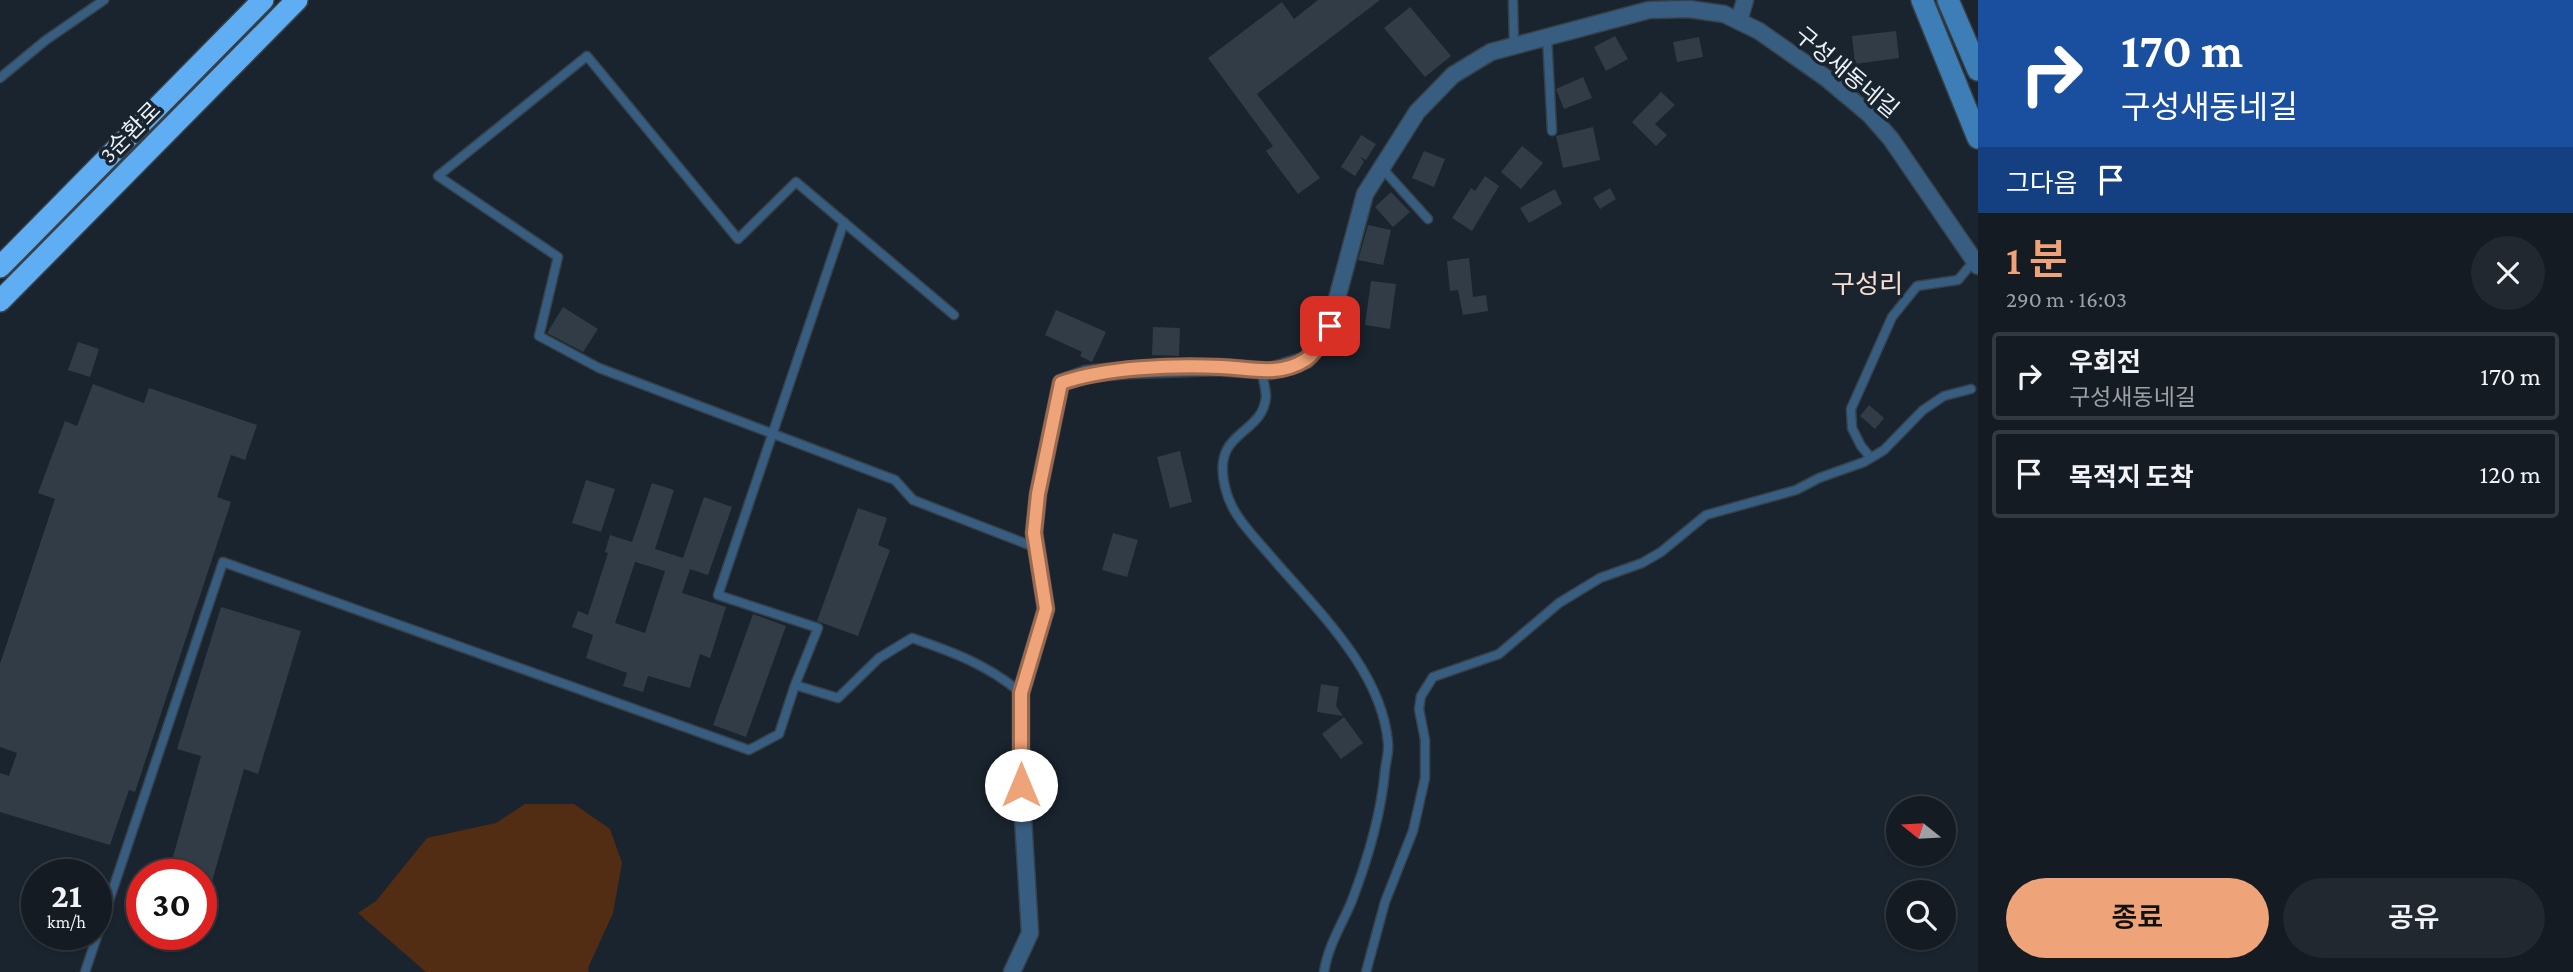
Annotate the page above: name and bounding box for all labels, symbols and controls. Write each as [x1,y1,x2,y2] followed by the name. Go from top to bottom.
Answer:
[1790,21,1904,123] street label: 구성새동네길
[2121,23,2243,78] text: 170 m
[2006,28,2097,119] icon: right
[2121,89,2298,125] text: 구성새동네길
[95,97,165,167] street label: 3순환로
[2092,161,2130,199] icon: arrive
[2006,169,2078,198] text: 그다음
[2006,236,2068,283] text: 1 분
[2471,236,2545,310] button: close
[1831,270,1903,299] district label: 구성리
[2006,286,2127,312] text: 290 m · 16:03
[1300,296,1360,356] pin
[1311,307,1349,345] icon: arrive
[2069,348,2141,377] text: 우회전
[2010,357,2048,395] icon: right
[2480,362,2541,391] text: 170 m
[2069,384,2196,410] text: 구성새동네길
[2010,455,2048,493] icon: arrive
[2480,460,2541,489] text: 120 m
[2069,463,2194,492] text: 목적지 도착
[984,748,1058,822] position arrow
[1886,796,1956,866] north arrow
[1886,796,1956,950] map controls
[126,859,217,950] speed limit sign: 30
[51,876,82,915] text: 21
[2006,878,2269,958] button: 종료
[2283,878,2545,958] button: 공유
[1886,880,1956,950] button: search
[47,912,86,932] text: km/h

